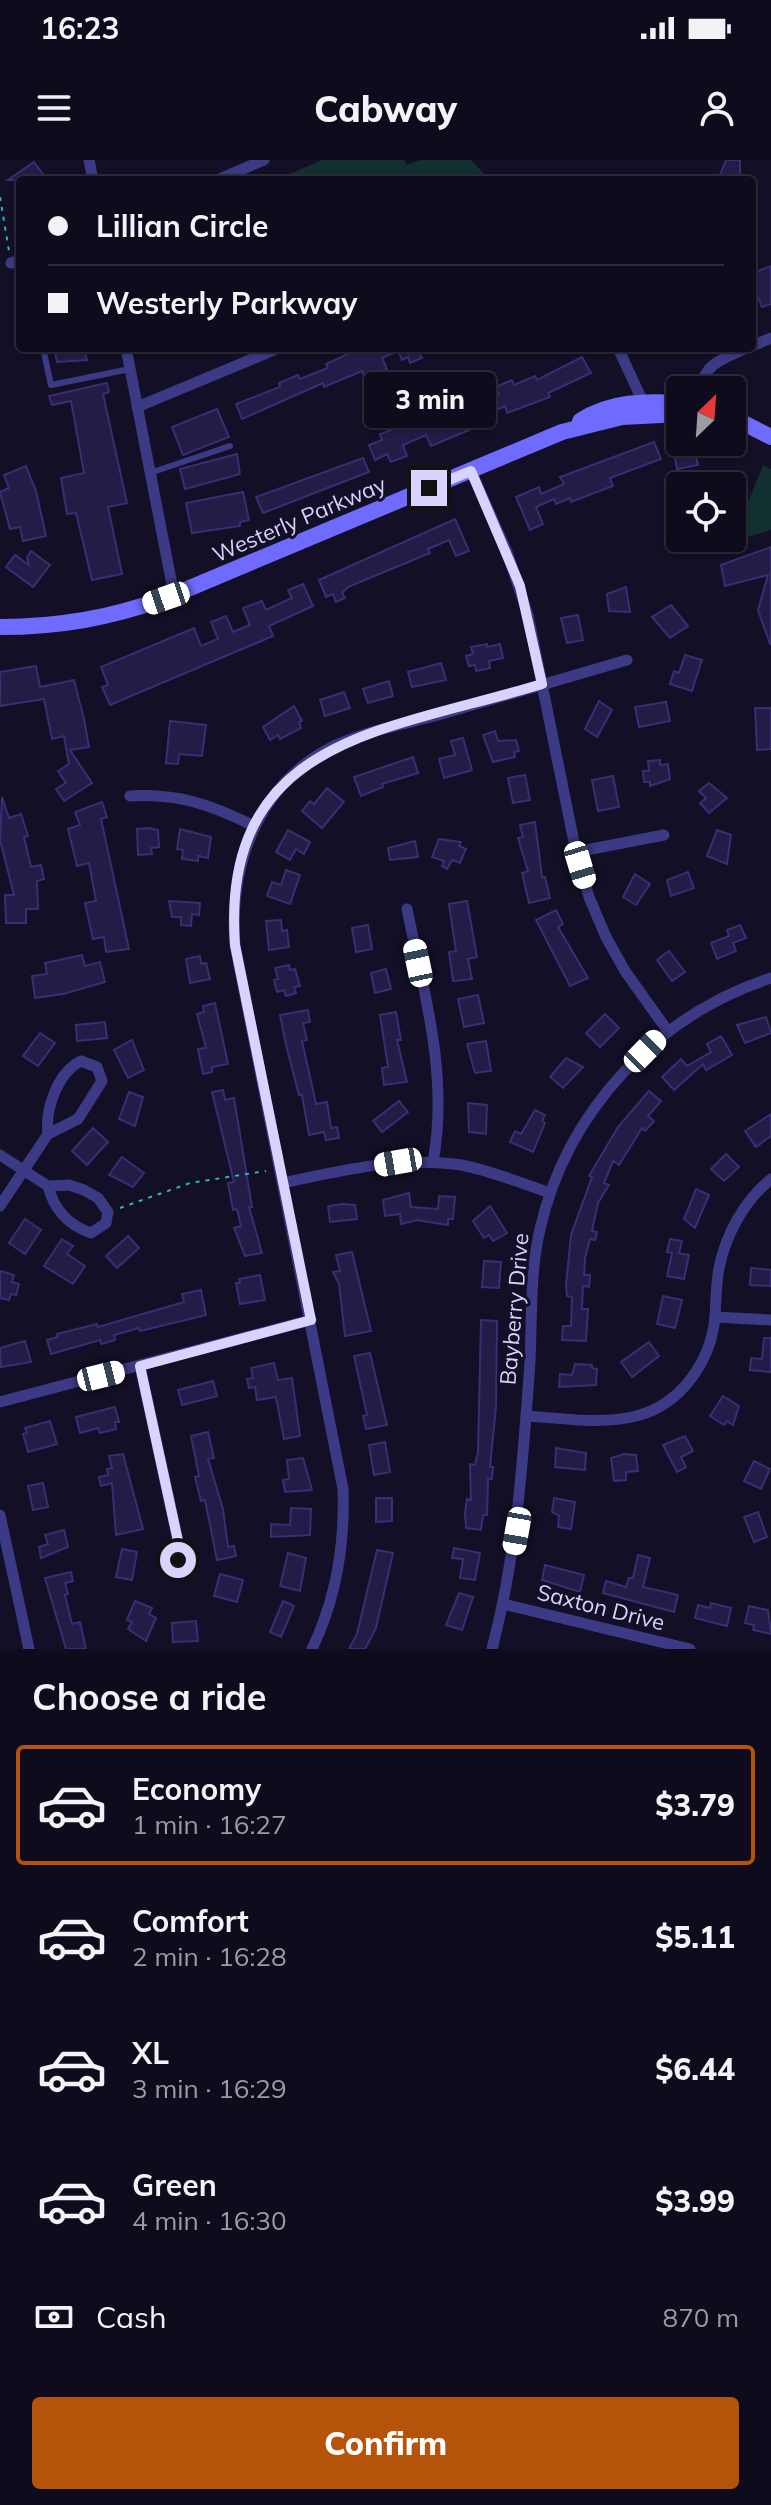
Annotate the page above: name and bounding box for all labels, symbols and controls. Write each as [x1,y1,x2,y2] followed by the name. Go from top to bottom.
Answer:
[40,9,119,47] text: 16:23
[32,86,76,130] icon: menu
[314,86,457,131] text: Cabway
[695,86,739,130] icon: person
[96,207,268,245] text: Lillian Circle
[96,284,357,322] text: Westerly Parkway
[363,372,495,428] callout: 3 min
[666,376,746,456] north arrow
[666,376,746,552] map controls
[395,383,465,416] text: 3 min
[208,470,390,568] street label: Westerly Parkway
[411,470,447,506] route end
[666,472,746,552] button: locate
[139,579,193,617] car
[562,839,598,891] car
[401,937,435,989] car
[620,1026,670,1076] car
[372,1146,424,1178] car
[493,1232,535,1386] street label: Bayberry Drive
[75,1359,127,1393] car
[501,1505,533,1557] car
[160,1542,196,1578] route start
[534,1578,668,1636] street label: Saxton Drive
[32,1674,266,1719] text: Choose a ride
[36,1769,108,1841] icon: car
[132,1770,261,1808] text: Economy
[655,1786,735,1824] text: $3.79
[132,1808,287,1841] text: 1 min · 16:27
[36,1901,108,1973] icon: car
[132,1902,249,1940] text: Comfort
[655,1918,735,1956] text: $5.11
[132,1940,287,1973] text: 2 min · 16:28
[36,2033,108,2105] icon: car
[132,2034,169,2072] text: XL
[655,2050,735,2088] text: $6.44
[132,2072,287,2105] text: 3 min · 16:29
[36,2165,108,2237] icon: car
[132,2166,217,2204] text: Green
[655,2182,735,2220] text: $3.99
[132,2204,287,2237] text: 4 min · 16:30
[32,2295,76,2339] icon: cash
[96,2298,167,2336] text: Cash
[663,2301,739,2334] text: 870 m
[32,2397,739,2489] button: Confirm

